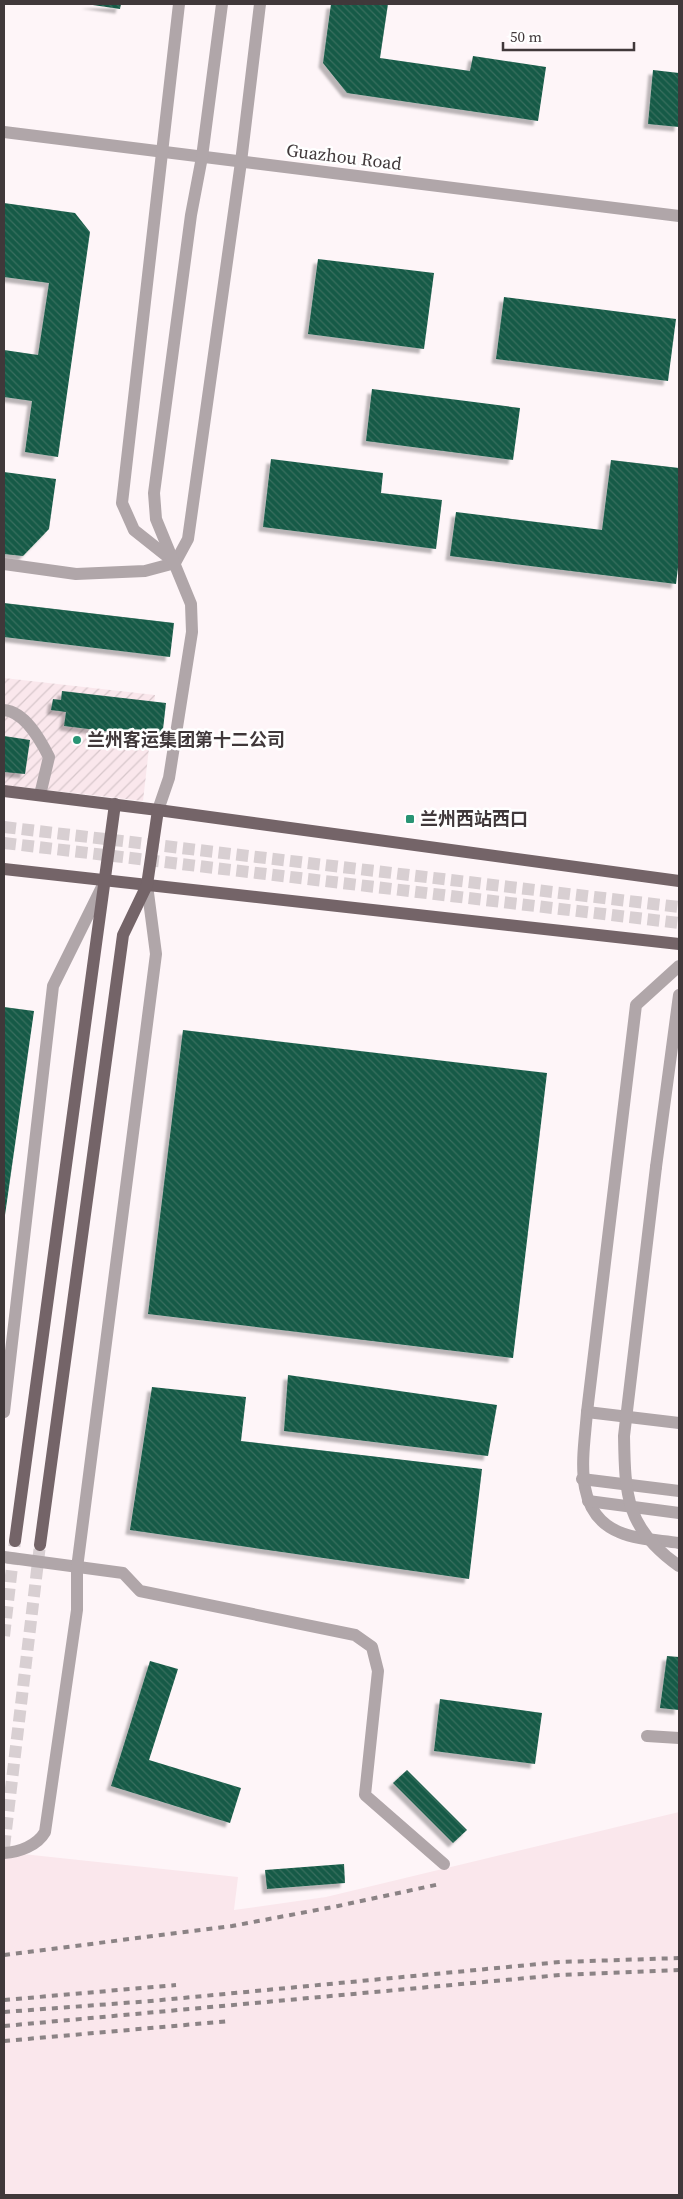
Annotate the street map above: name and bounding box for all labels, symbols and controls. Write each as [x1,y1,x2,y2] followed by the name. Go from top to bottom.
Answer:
[503,20,634,52] scale bar
[510,26,542,47] text: 50 m
[285,137,403,176] street label: Guazhou Road
[87,727,285,752] place label: 兰州客运集团第十二公司
[71,734,83,746] marker: 兰州客运集团第十二公司
[420,806,528,831] place label: 兰州西站西口
[404,813,416,825] marker: 兰州西站西口

